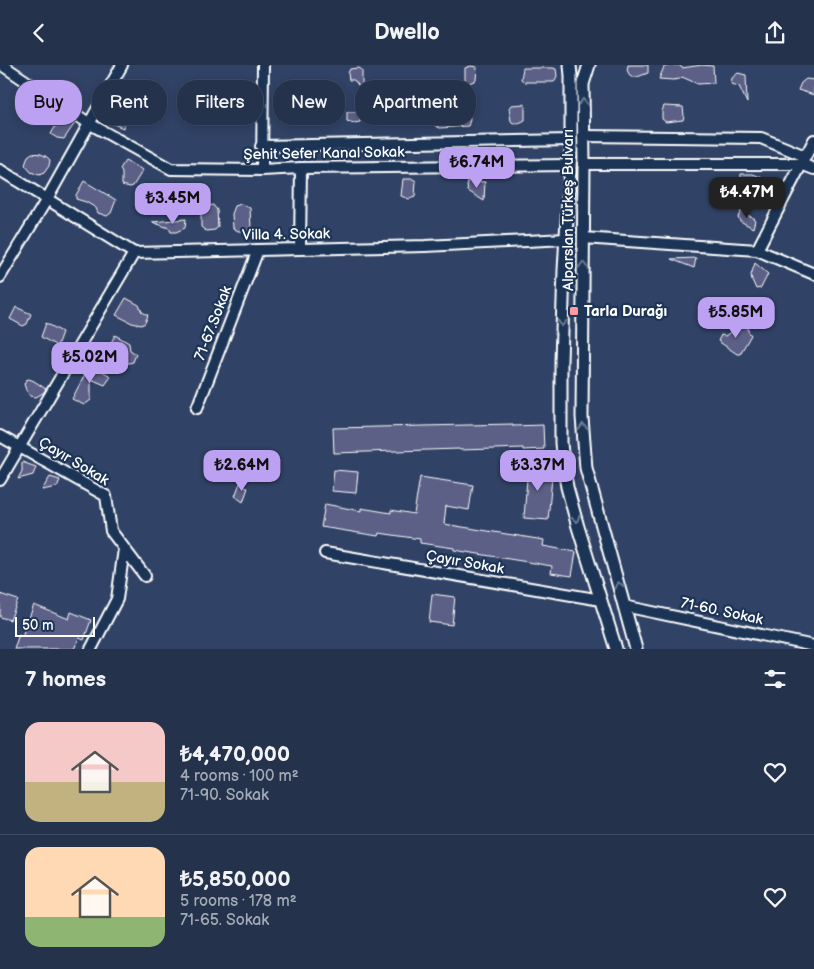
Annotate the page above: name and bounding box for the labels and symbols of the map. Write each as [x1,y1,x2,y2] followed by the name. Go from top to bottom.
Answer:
[578,98,588,106] one-way arrow
[559,129,578,291] street label: Alparslan Türkeş Bulvarı
[243,143,405,164] street label: Şehit Sefer Kanal Sokak
[436,147,518,189] pin: ₺6.74M
[706,177,788,219] pin: ₺4.47M
[132,183,214,225] pin: ₺3.45M
[242,224,331,245] street label: Villa 4. Sokak
[578,260,588,268] one-way arrow
[191,282,237,363] street label: 71-67.Sokak
[695,297,777,339] pin: ₺5.85M
[584,302,667,321] place label: Tarla Durağı
[568,305,580,317] marker: Tarla Durağı
[557,320,567,327] one-way arrow
[49,341,131,384] pin: ₺5.02M
[577,423,588,431] one-way arrow
[35,433,113,490] street label: Çayır Sokak
[201,449,283,492] pin: ₺2.64M
[497,449,579,492] pin: ₺3.37M
[570,514,581,523] one-way arrow
[424,546,506,579] street label: Çayır Sokak
[614,581,624,590] one-way arrow
[679,593,766,630] street label: 71-60. Sokak
[15,614,95,637] scale bar

